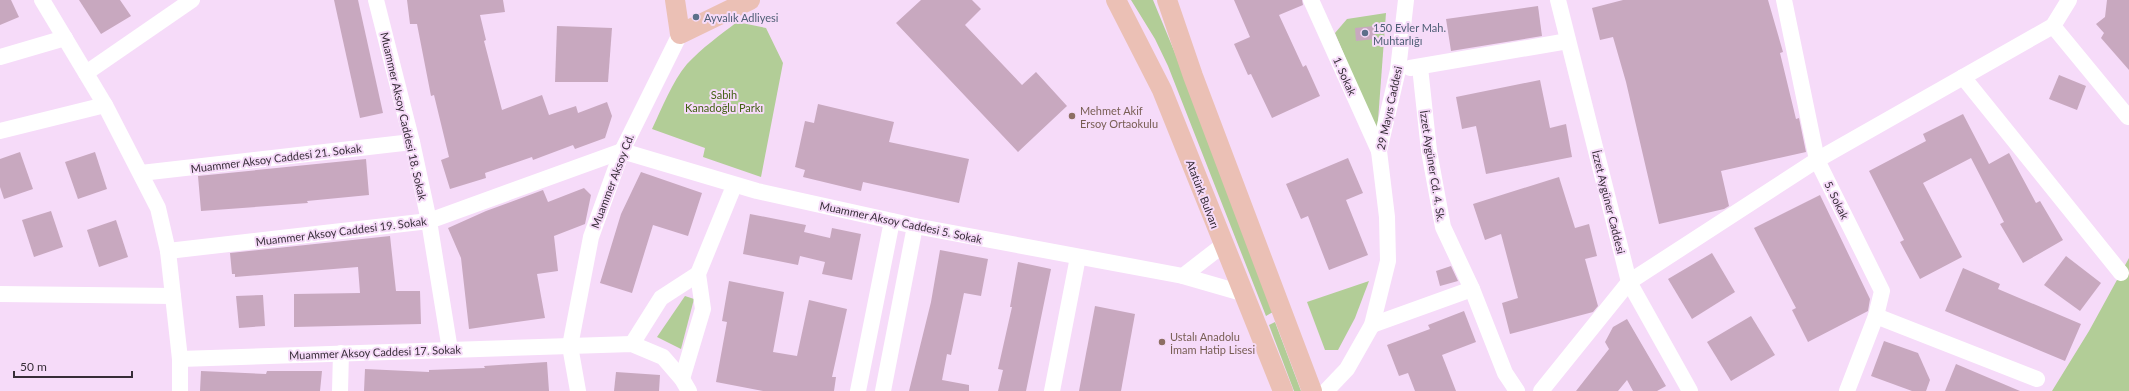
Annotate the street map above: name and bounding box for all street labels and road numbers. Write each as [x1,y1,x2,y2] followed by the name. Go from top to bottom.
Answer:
[378,31,430,202] street label: Muammer Aksoy Caddesi 18. Sokak
[1331,55,1359,98] street label: 1. Sokak
[1374,65,1404,151] street label: 29 Mayıs Caddesi
[1418,109,1448,223] street label: İzzet Aygüner Cd. 4. Sk.
[588,132,636,230] street label: Muammer Aksoy Cd.
[190,141,363,175] street label: Muammer Aksoy Caddesi 21. Sokak
[1590,149,1628,255] street label: İzzet Aygüner Caddesi
[1184,158,1222,230] street label: Atatürk Bulvarı
[1822,179,1852,221] street label: 5. Sokak
[819,198,984,246] street label: Muammer Aksoy Caddesi 5. Sokak
[255,214,428,248] street label: Muammer Aksoy Caddesi 19. Sokak
[289,342,462,361] street label: Muammer Aksoy Caddesi 17. Sokak

